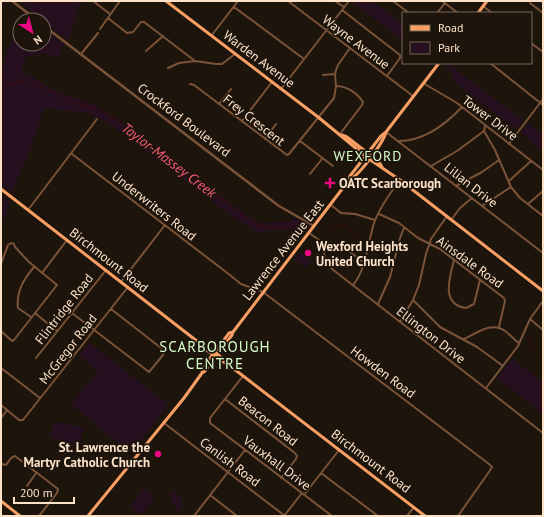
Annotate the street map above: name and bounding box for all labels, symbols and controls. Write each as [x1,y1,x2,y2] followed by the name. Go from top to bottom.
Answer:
[319,11,393,73] street label: Wayne Avenue
[12,12,52,52] north arrow
[402,12,532,64] legend
[438,20,463,35] text: Road
[220,26,298,92] street label: Warden Avenue
[31,32,45,48] text: N
[438,40,460,55] text: Park
[134,79,234,161] street label: Crockford Boulevard
[220,91,289,150] street label: Frey Crescent
[459,92,521,144] street label: Tower Drive
[118,118,221,202] water label: Taylor-Massey Creek
[333,147,403,165] district label: WEXFORD
[441,159,501,211] street label: Lilian Drive
[108,168,200,244] street label: Underwriters Road
[339,175,441,192] place label: OATC Scarborough
[324,177,336,189] marker: OATC Scarborough
[238,196,328,304] street label: Lawrence Avenue East
[66,224,152,296] street label: Birchmount Road
[433,232,507,292] street label: Ainsdale Road
[316,238,409,270] place label: Wexford Heights United Church
[303,248,313,258] marker: Wexford Heights United Church
[31,270,97,348] street label: Flintridge Road
[393,303,469,367] street label: Ellington Drive
[35,311,101,387] street label: McGregor Road
[159,337,271,373] district label: SCARBOROUGH CENTRE
[347,342,419,402] street label: Howden Road
[235,392,301,450] street label: Beacon Road
[328,425,414,497] street label: Birchmount Road
[239,431,314,494] street label: Vauxhall Drive
[196,434,264,490] street label: Canlish Road
[24,439,150,471] place label: St. Lawrence the Martyr Catholic Church
[153,449,163,459] marker: St. Lawrence the Martyr Catholic Church
[14,479,74,505] scale bar
[20,485,53,500] text: 200 m

